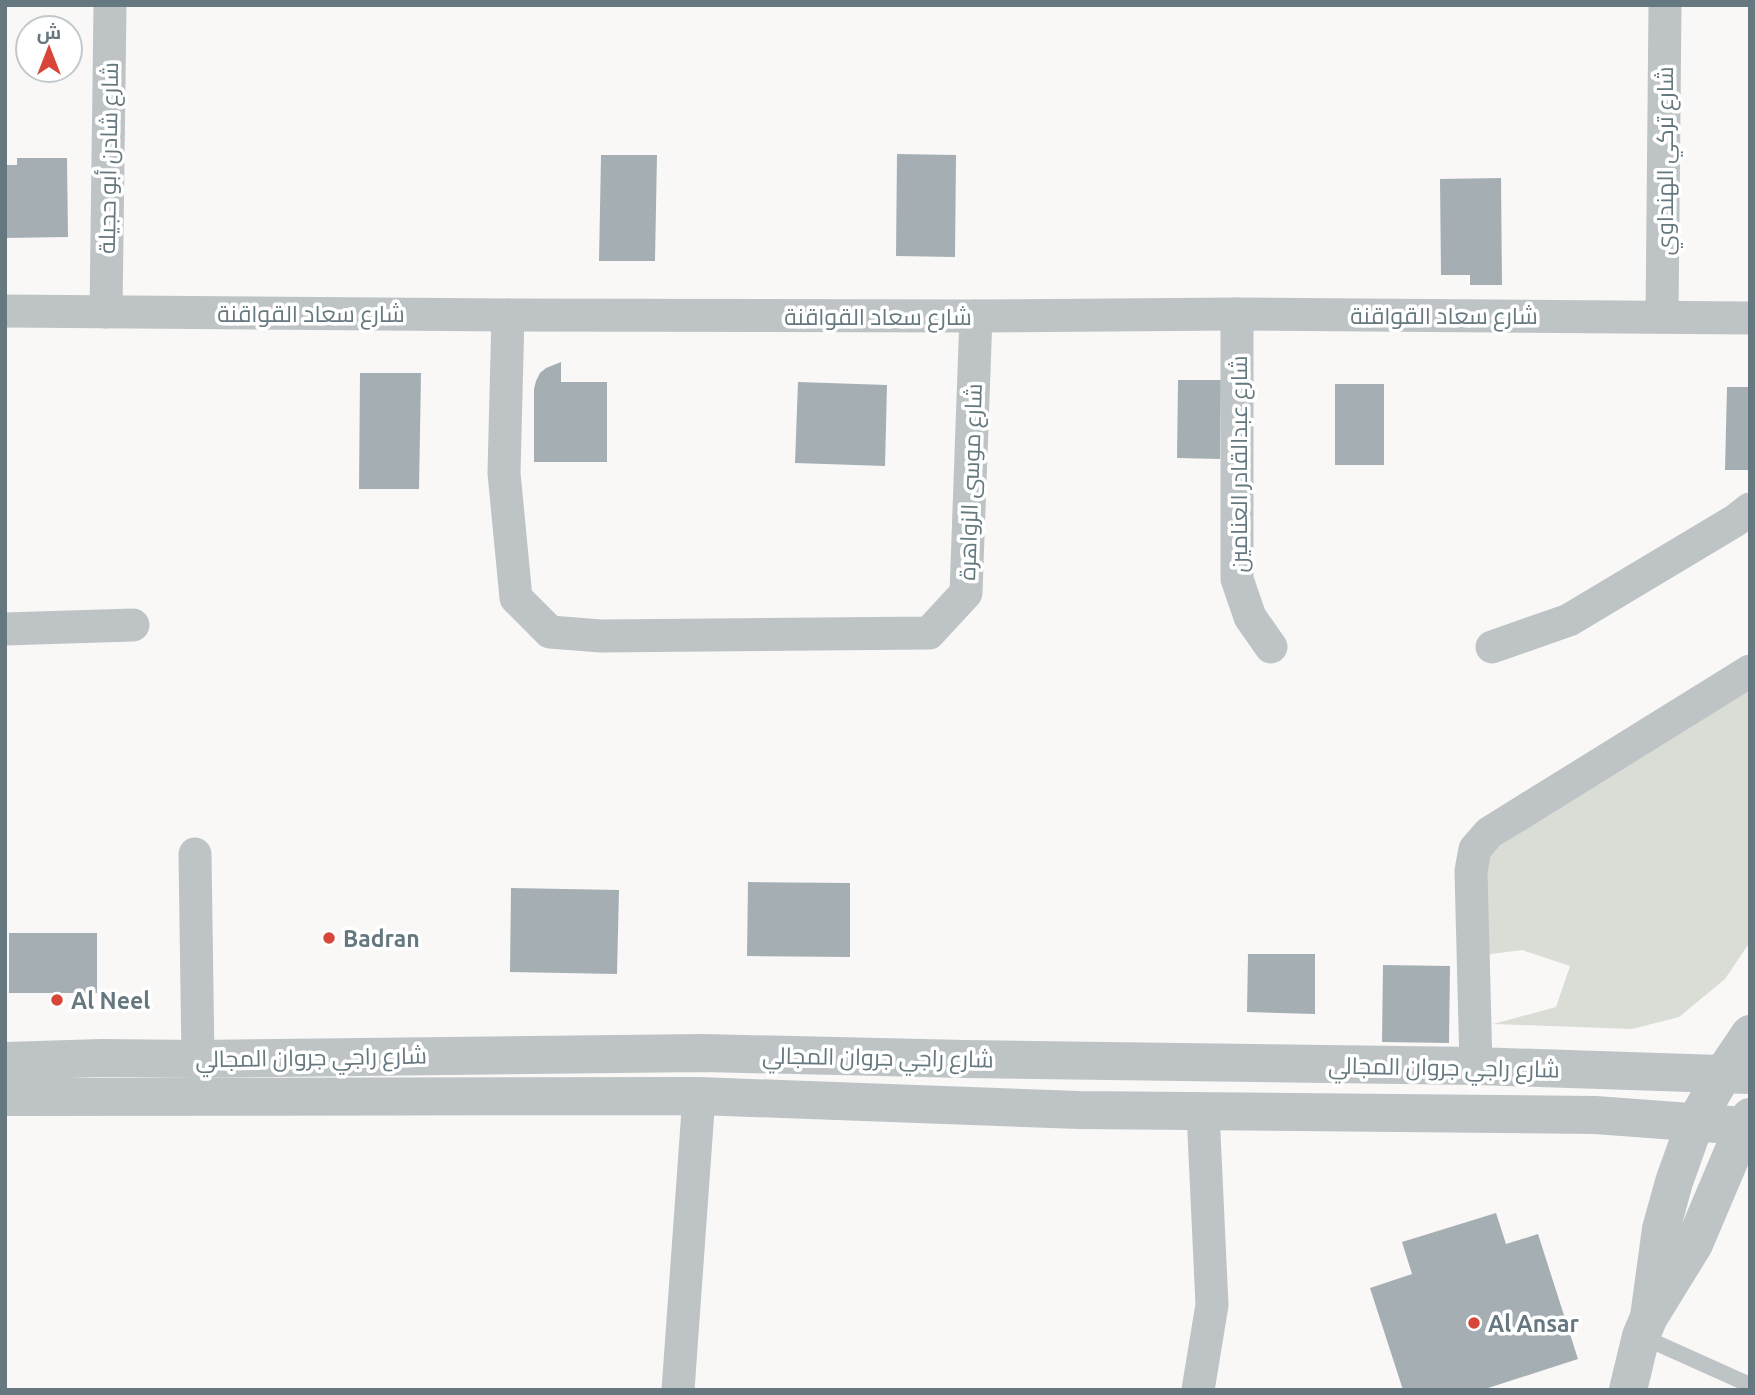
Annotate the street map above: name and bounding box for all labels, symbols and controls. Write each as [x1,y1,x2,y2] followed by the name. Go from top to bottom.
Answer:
[14,14,84,84] north arrow
[37,21,61,44] text: ش
[92,62,126,254] street label: شارع شادن أبو حجيلة
[1652,67,1683,255] street label: شارع تركي الهنداوي
[217,301,405,330] street label: شارع سعاد القواقنة
[1350,303,1538,332] street label: شارع سعاد القواقنة
[784,304,972,333] street label: شارع سعاد القواقنة
[1226,355,1255,573] street label: شارع عبدالقادر العنامين
[954,383,990,581] street label: شارع موسى الزواهرة
[343,926,420,951] place label: Badran
[321,930,337,946] marker: Badran
[71,988,150,1013] place label: Al Neel
[49,992,65,1008] marker: Al Neel
[195,1042,427,1078] street label: شارع راجي جروان المجالي
[762,1042,994,1078] street label: شارع راجي جروان المجالي
[1328,1052,1560,1088] street label: شارع راجي جروان المجالي
[1488,1311,1580,1336] place label: Al Ansar
[1466,1315,1482,1331] marker: Al Ansar

